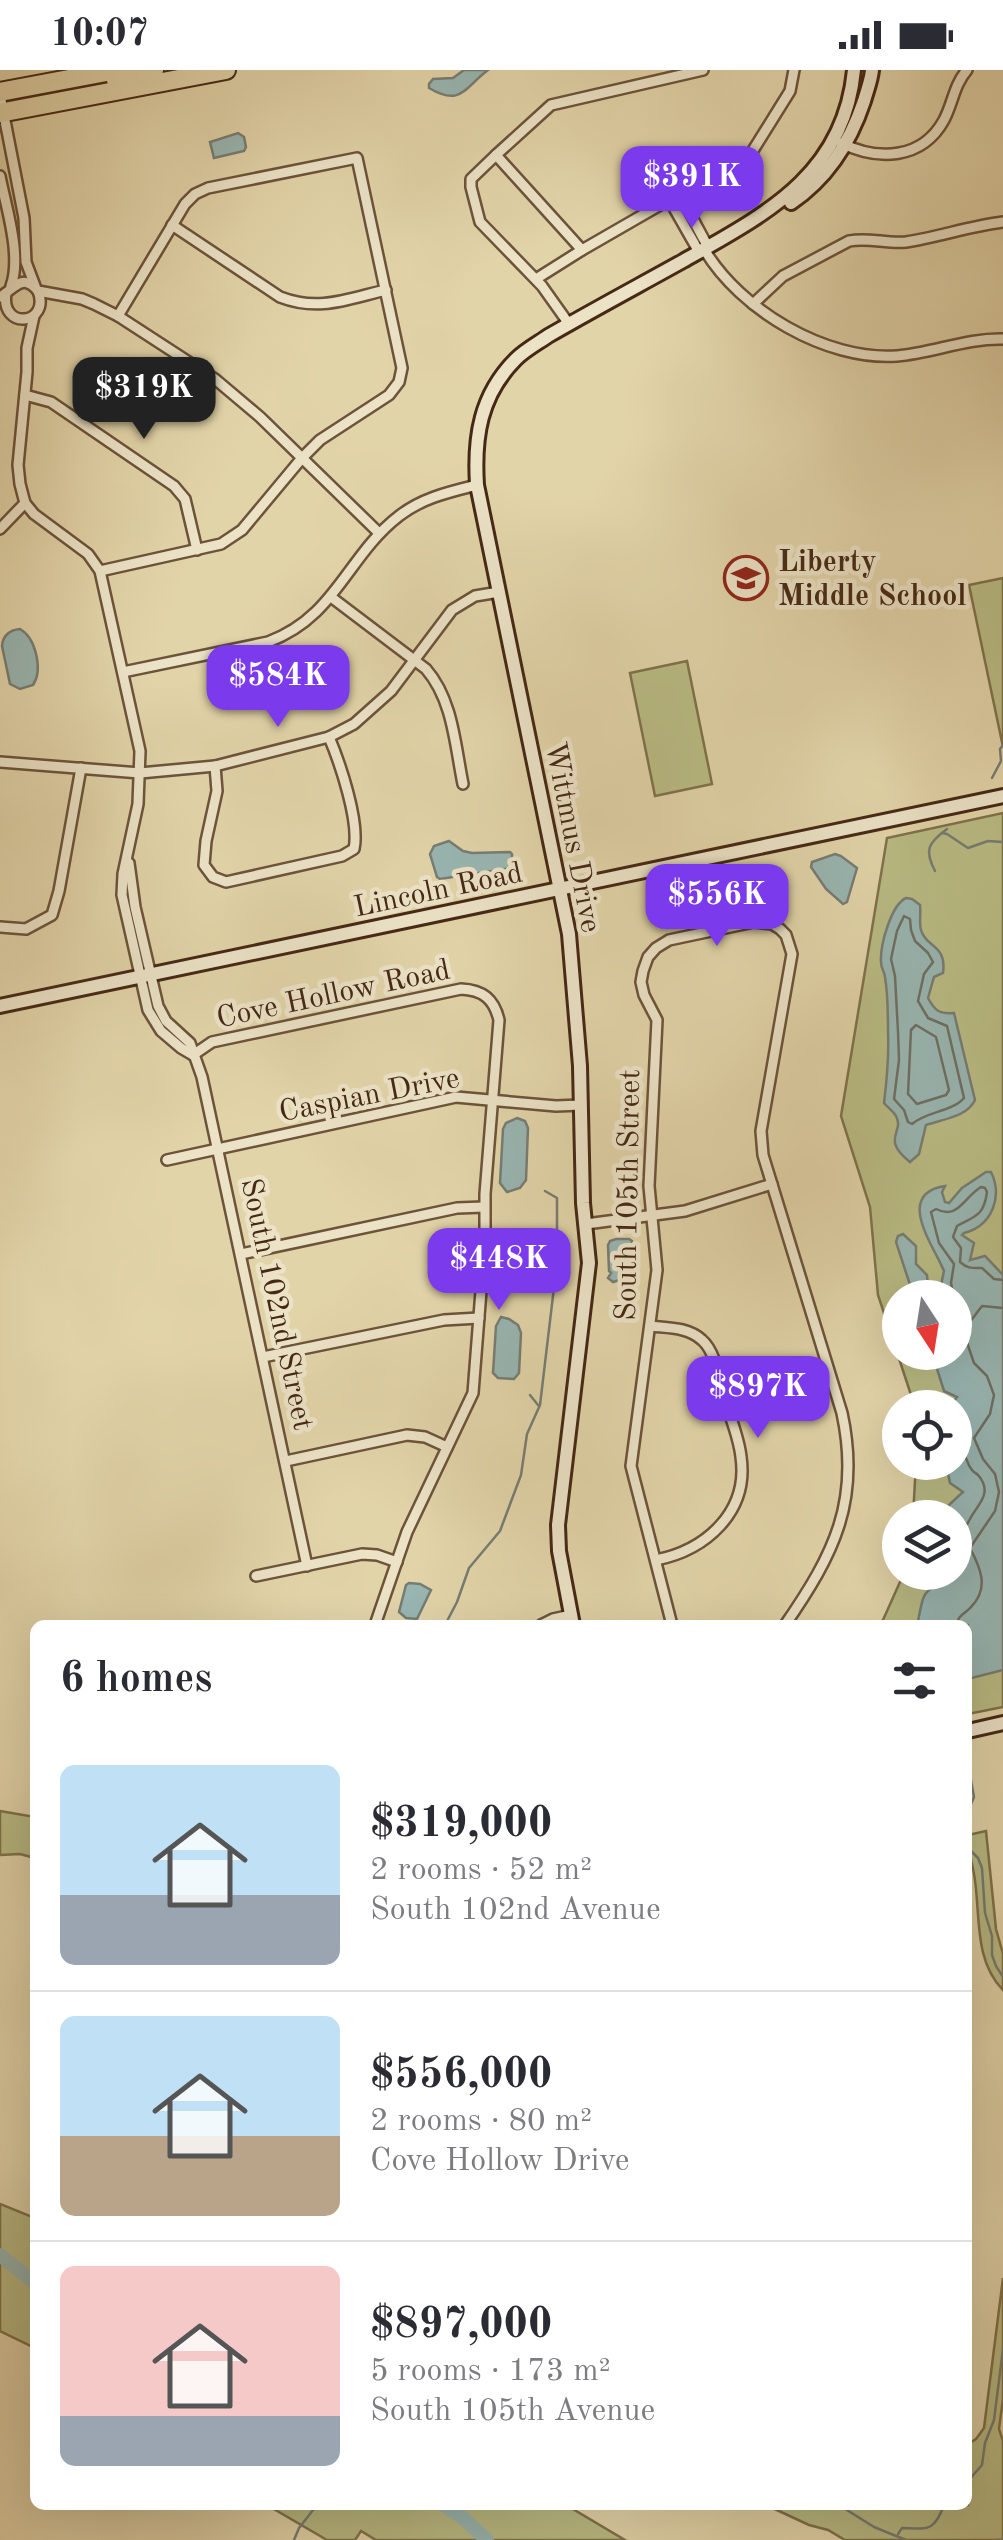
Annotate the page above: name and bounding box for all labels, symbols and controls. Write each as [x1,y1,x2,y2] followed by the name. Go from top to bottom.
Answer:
[50,16,149,54] text: 10:07
[622,146,762,231] pin: $391K
[643,162,741,194] text: $391K
[74,357,214,442] pin: $319K
[95,373,193,405] text: $319K
[778,548,967,612] place label: Liberty Middle School
[723,555,769,601] school or university icon: Liberty Middle School
[208,645,348,730] pin: $584K
[229,661,327,693] text: $584K
[539,740,605,935] street label: Wittmus Drive
[351,858,526,923] street label: Lincoln Road
[647,864,787,949] pin: $556K
[668,880,766,912] text: $556K
[214,956,453,1034] street label: Cove Hollow Road
[277,1064,462,1128] street label: Caspian Drive
[612,1069,646,1321] street label: South 105th Street
[235,1176,317,1433] street label: South 102nd Street
[429,1228,569,1313] pin: $448K
[450,1244,548,1276] text: $448K
[882,1280,972,1370] north arrow
[882,1280,972,1590] map controls
[688,1356,828,1441] pin: $897K
[709,1372,807,1404] text: $897K
[882,1390,972,1480] button: locate
[882,1500,972,1590] button: layers
[887,1653,942,1708] icon: filters
[60,1659,212,1701] text: 6 homes
[370,1804,552,1846] text: $319,000
[140,1805,260,1925] icon: home
[370,1855,592,1887] text: 2 rooms · 52 m²
[370,1895,661,1927] text: South 102nd Avenue
[370,2055,552,2097] text: $556,000
[140,2056,260,2176] icon: home
[370,2106,592,2138] text: 2 rooms · 80 m²
[370,2146,629,2178] text: Cove Hollow Drive
[370,2305,552,2347] text: $897,000
[140,2306,260,2426] icon: home
[370,2356,611,2388] text: 5 rooms · 173 m²
[370,2396,655,2428] text: South 105th Avenue

